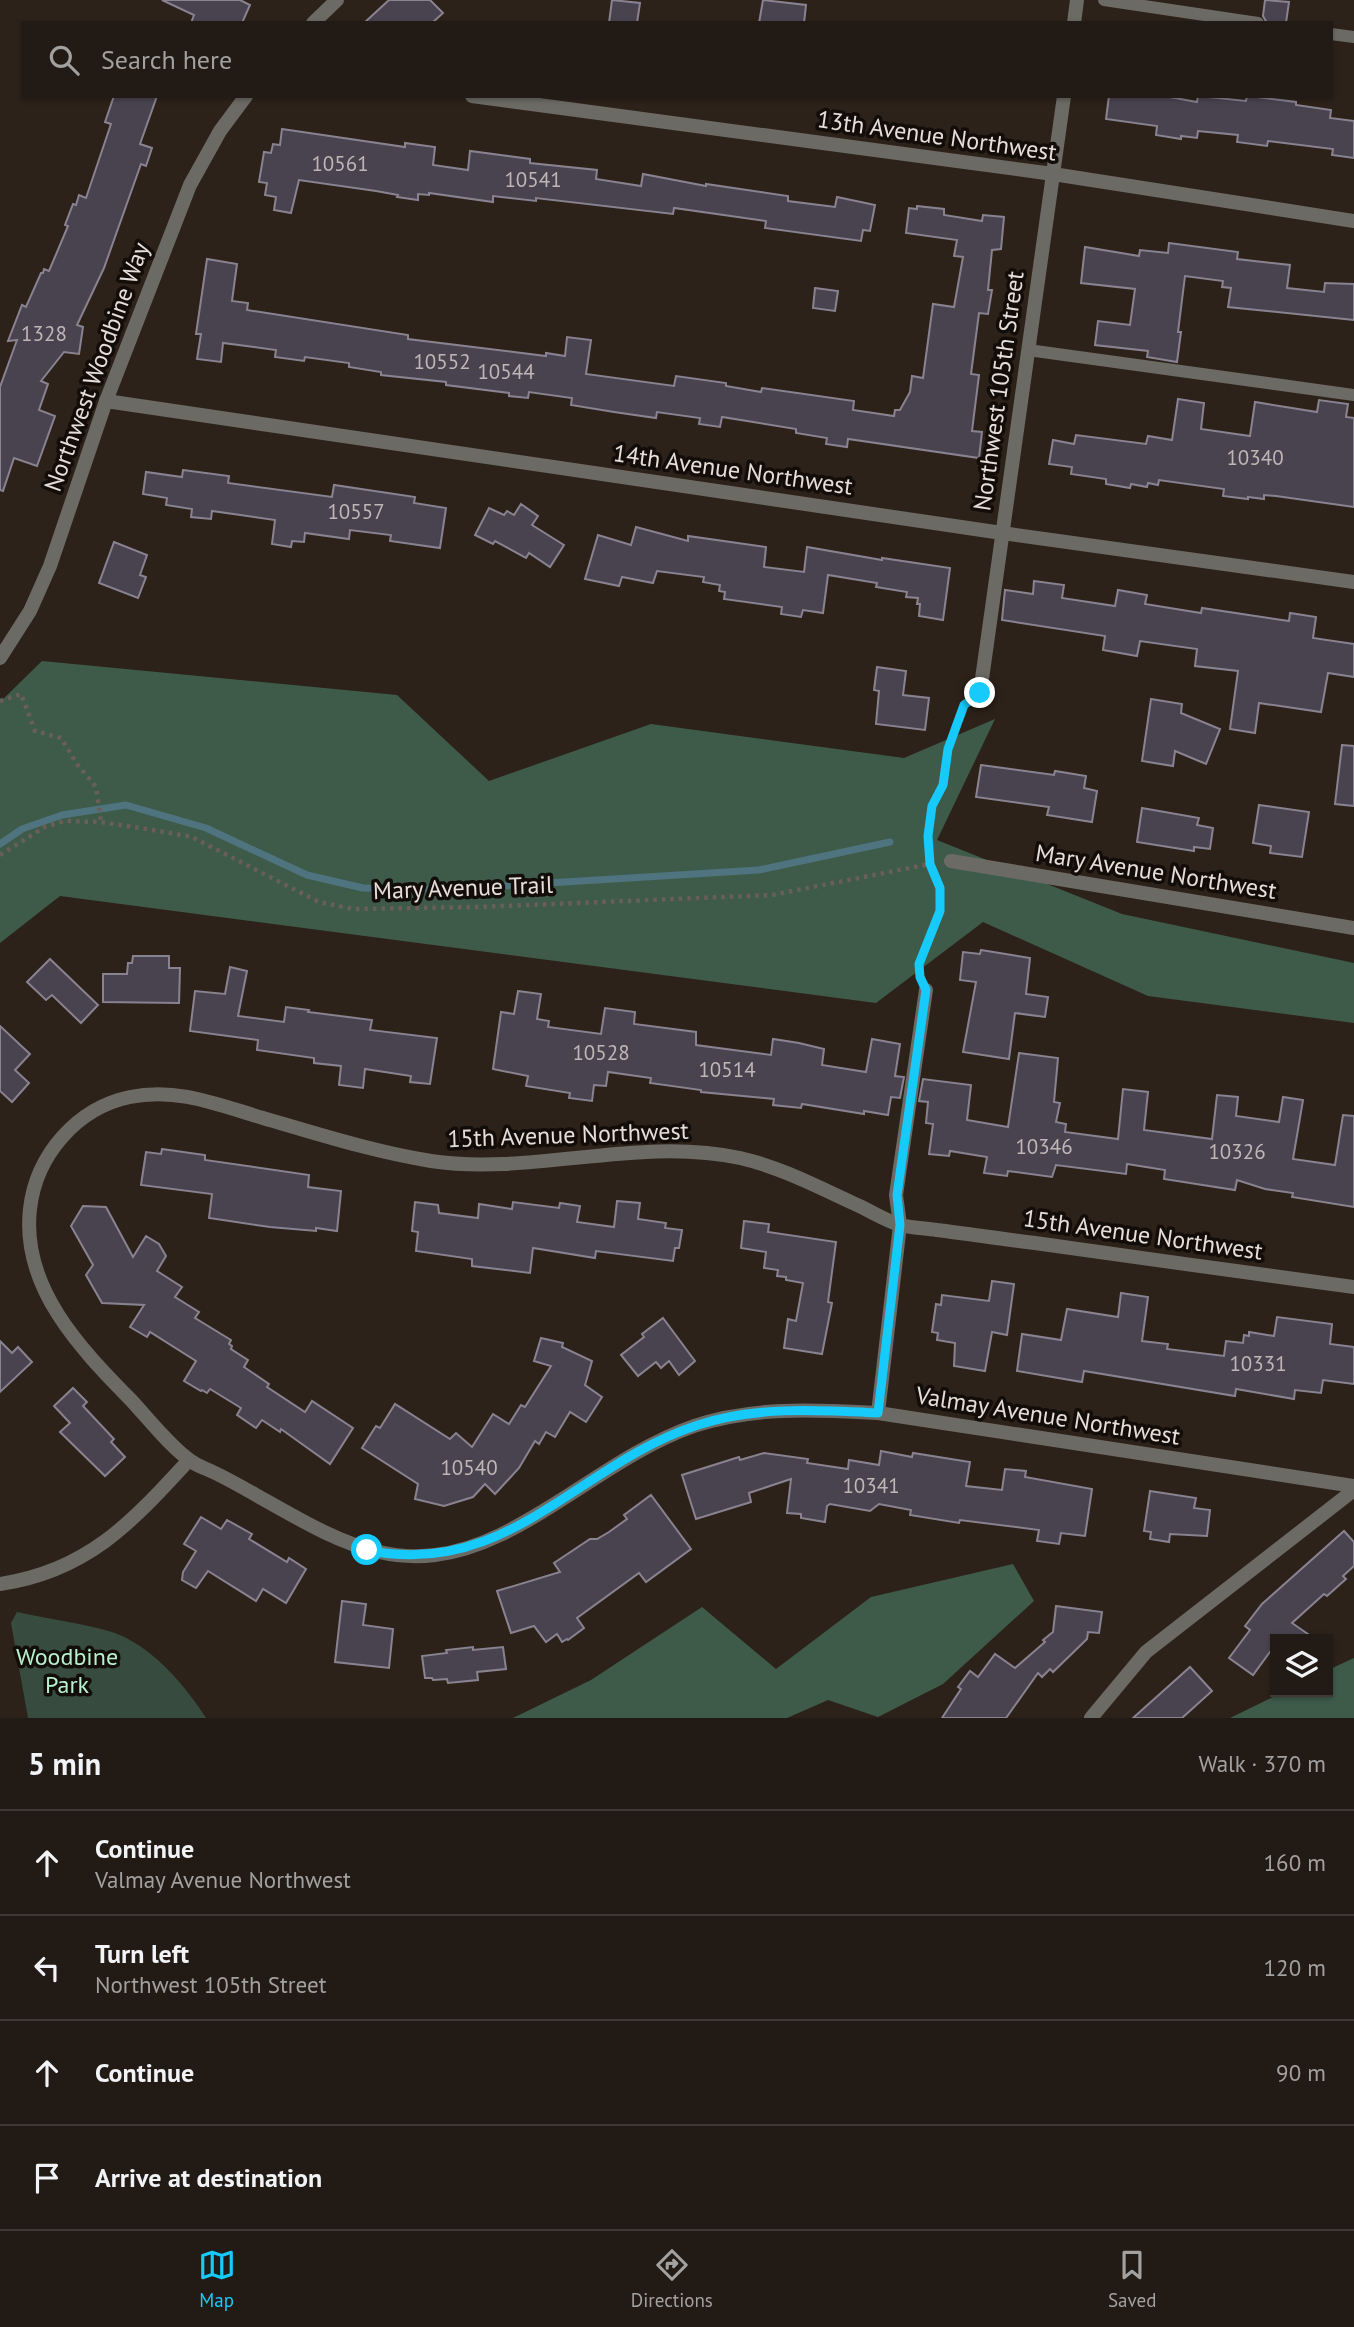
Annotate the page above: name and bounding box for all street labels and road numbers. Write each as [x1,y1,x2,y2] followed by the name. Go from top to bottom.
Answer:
[815,103,1059,168] street label: 13th Avenue Northwest
[37,238,156,496] street label: Northwest Woodbine Way
[966,269,1031,513] street label: Northwest 105th Street
[611,437,855,502] street label: 14th Avenue Northwest
[1033,837,1279,906] street label: Mary Avenue Northwest
[373,869,553,906] street label: Mary Avenue Trail
[447,1115,689,1154] street label: 15th Avenue Northwest
[1021,1202,1265,1267] street label: 15th Avenue Northwest
[913,1379,1182,1452] street label: Valmay Avenue Northwest

